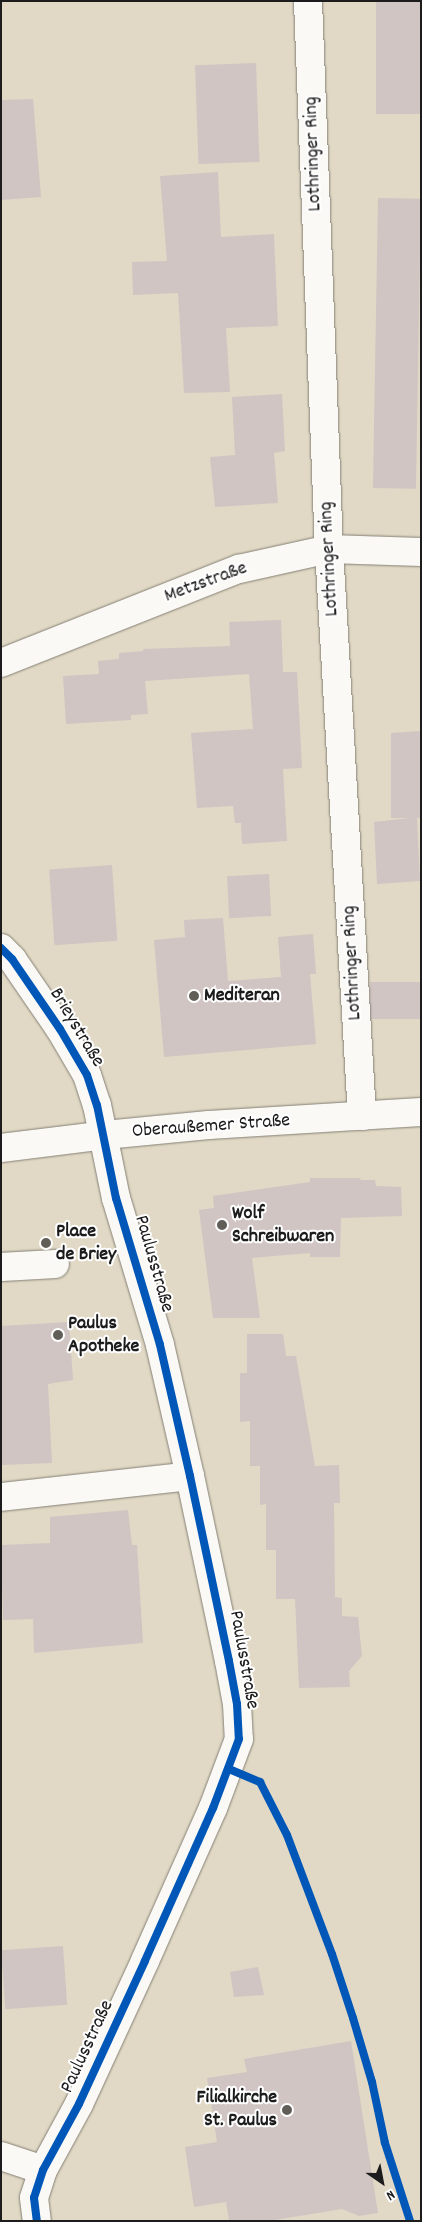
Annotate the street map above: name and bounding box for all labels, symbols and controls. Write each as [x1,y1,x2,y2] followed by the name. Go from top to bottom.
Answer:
[300,96,328,212] street label: Lothringer Ring
[315,501,345,617] street label: Lothringer Ring
[161,557,251,609] street label: Metzstraße
[338,905,368,1021] street label: Lothringer Ring
[43,984,109,1072] street label: Brieystraße
[204,984,280,1008] place label: Mediteran
[188,990,200,1002] marker: Mediteran
[131,1110,291,1144] street label: Oberaußemer Straße
[232,1202,334,1249] place label: Wolf Schreibwaren
[128,1213,178,1315] street label: Paulusstraße
[216,1219,228,1231] marker: Wolf Schreibwaren
[56,1220,116,1267] place label: Place de Briey
[40,1237,52,1249] marker: Place de Briey
[68,1312,139,1359] place label: Paulus Apotheke
[52,1329,64,1341] marker: Paulus Apotheke
[223,1609,263,1711] street label: Paulusstraße
[56,1997,120,2097] street label: Paulusstraße
[197,2086,277,2133] place label: Filialkirche St. Paulus
[281,2104,293,2116] marker: Filialkirche St. Paulus
[357,2157,407,2207] north arrow
[382,2184,399,2205] text: N

